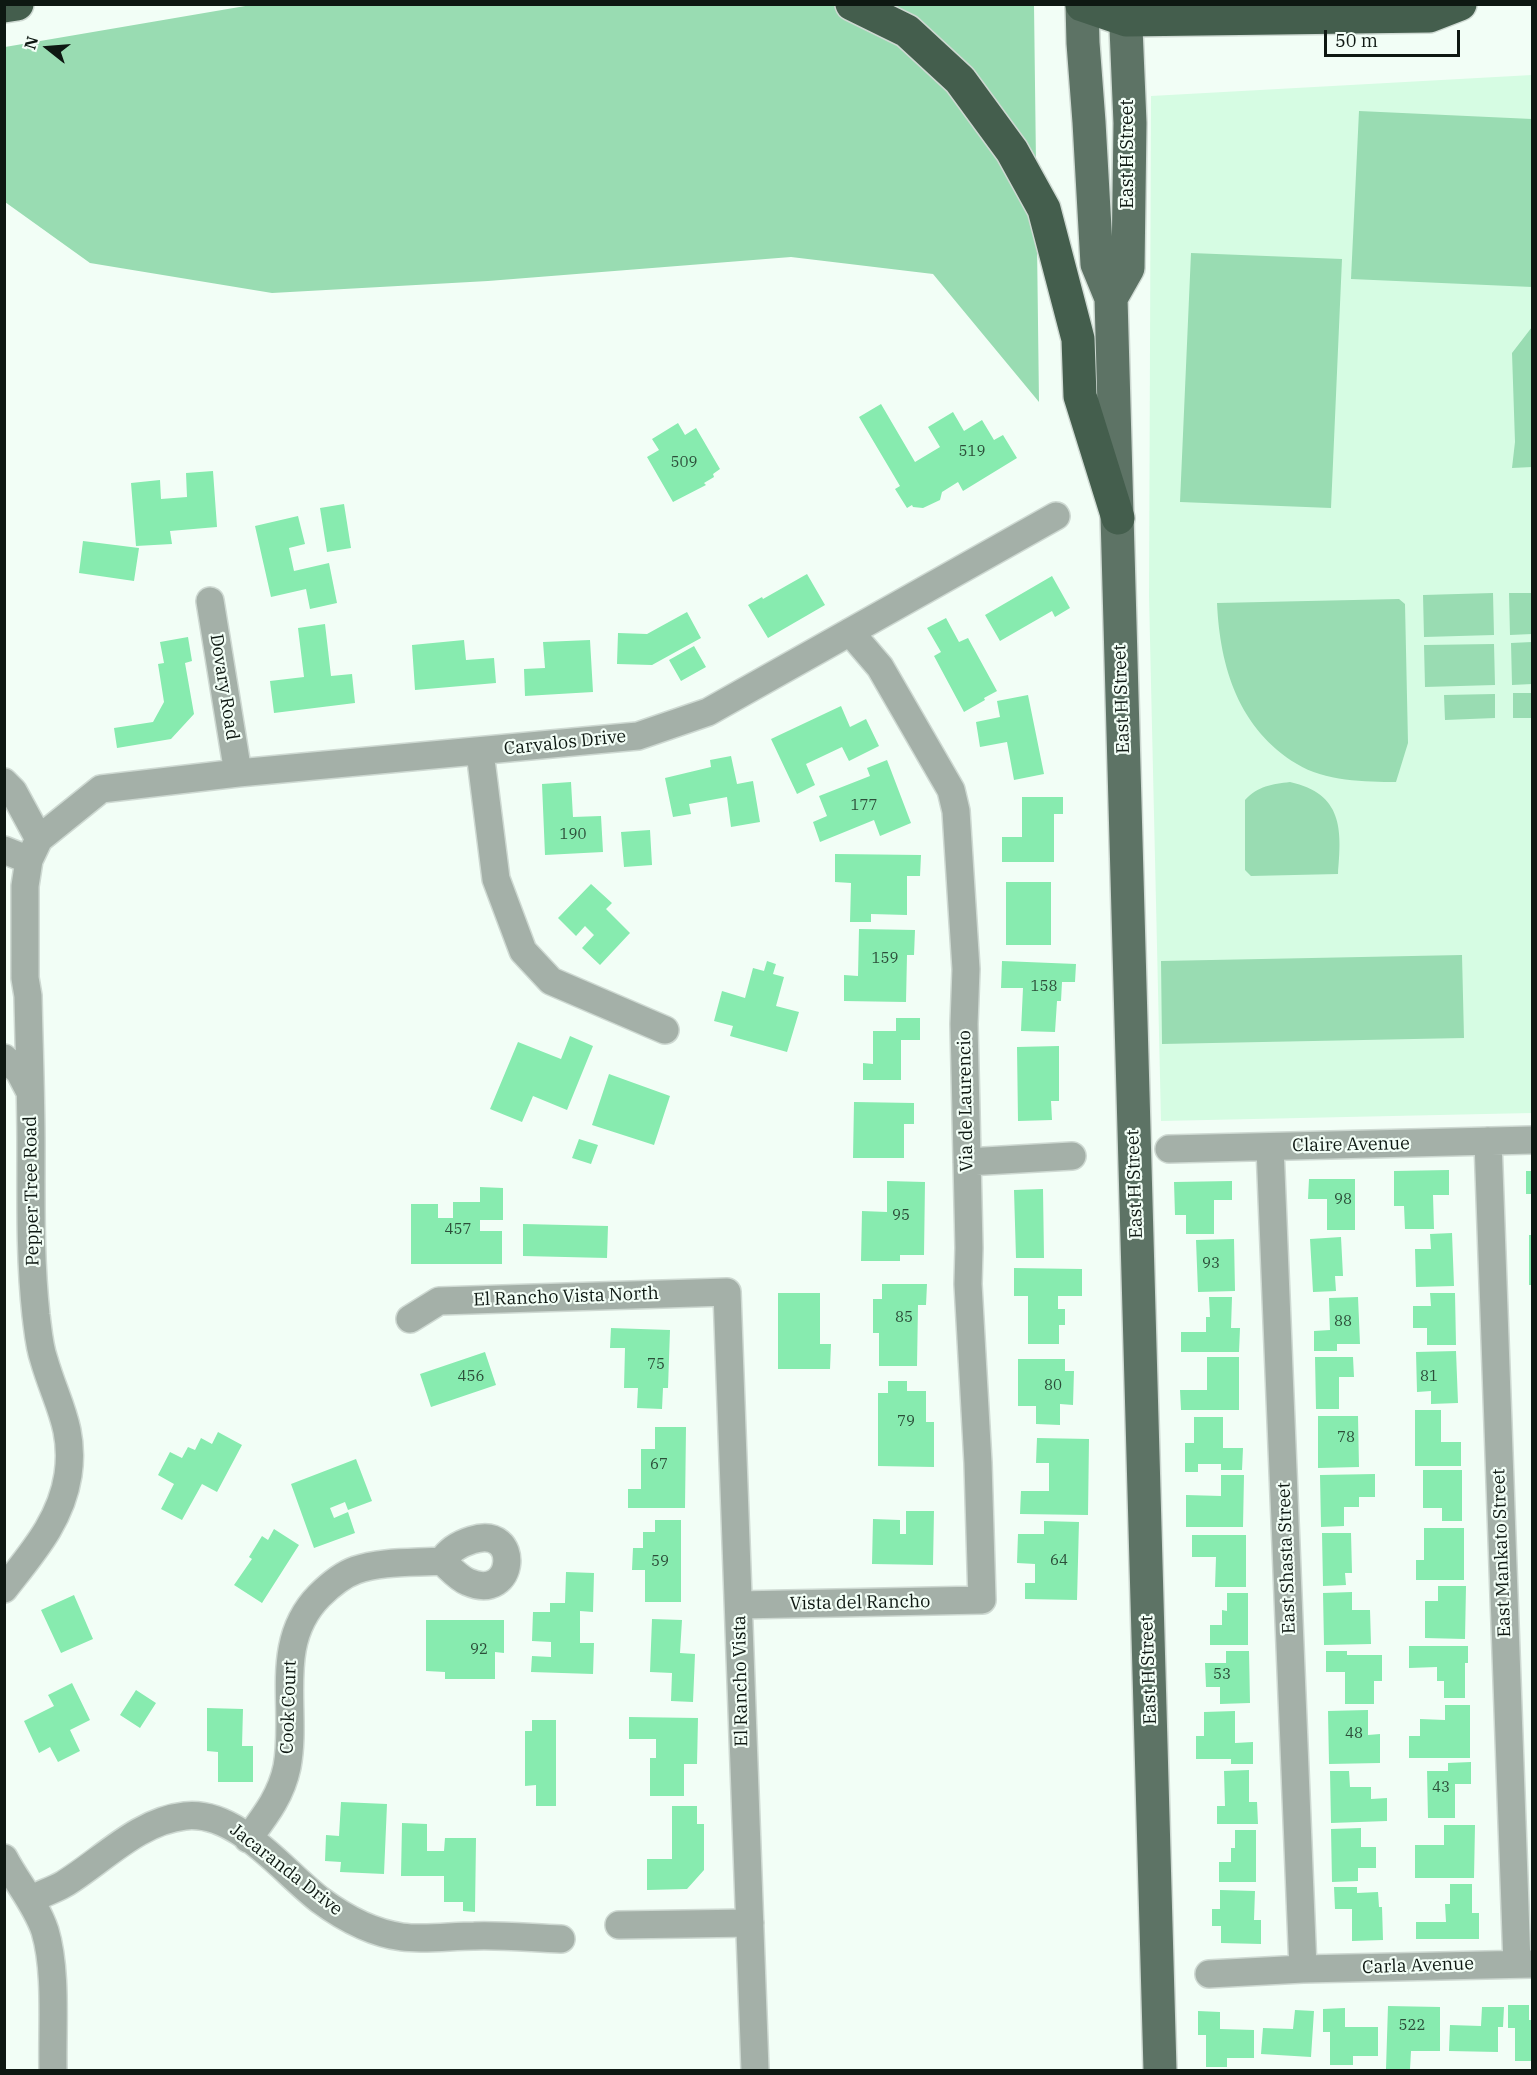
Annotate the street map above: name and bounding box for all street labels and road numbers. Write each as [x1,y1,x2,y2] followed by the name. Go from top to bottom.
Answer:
[1117,99,1139,209] street label: East H Street
[205,632,243,742] street label: Dovary Road
[1109,644,1135,754] street label: East H Street
[503,726,627,760] street label: Carvalos Drive
[954,1030,978,1172] street label: Via de Laurencio
[20,1116,44,1266] street label: Pepper Tree Road
[1122,1129,1148,1239] street label: East H Street
[1292,1133,1410,1157] street label: Claire Avenue
[473,1283,659,1311] street label: El Rancho Vista North
[1488,1468,1516,1638] street label: East Mankato Street
[1274,1482,1300,1634] street label: East Shasta Street
[790,1591,930,1615] street label: Vista del Rancho
[729,1615,753,1747] street label: El Rancho Vista
[1136,1615,1162,1725] street label: East H Street
[277,1660,301,1754] street label: Cook Court
[225,1819,347,1921] street label: Jacaranda Drive
[1362,1953,1474,1979] street label: Carla Avenue

